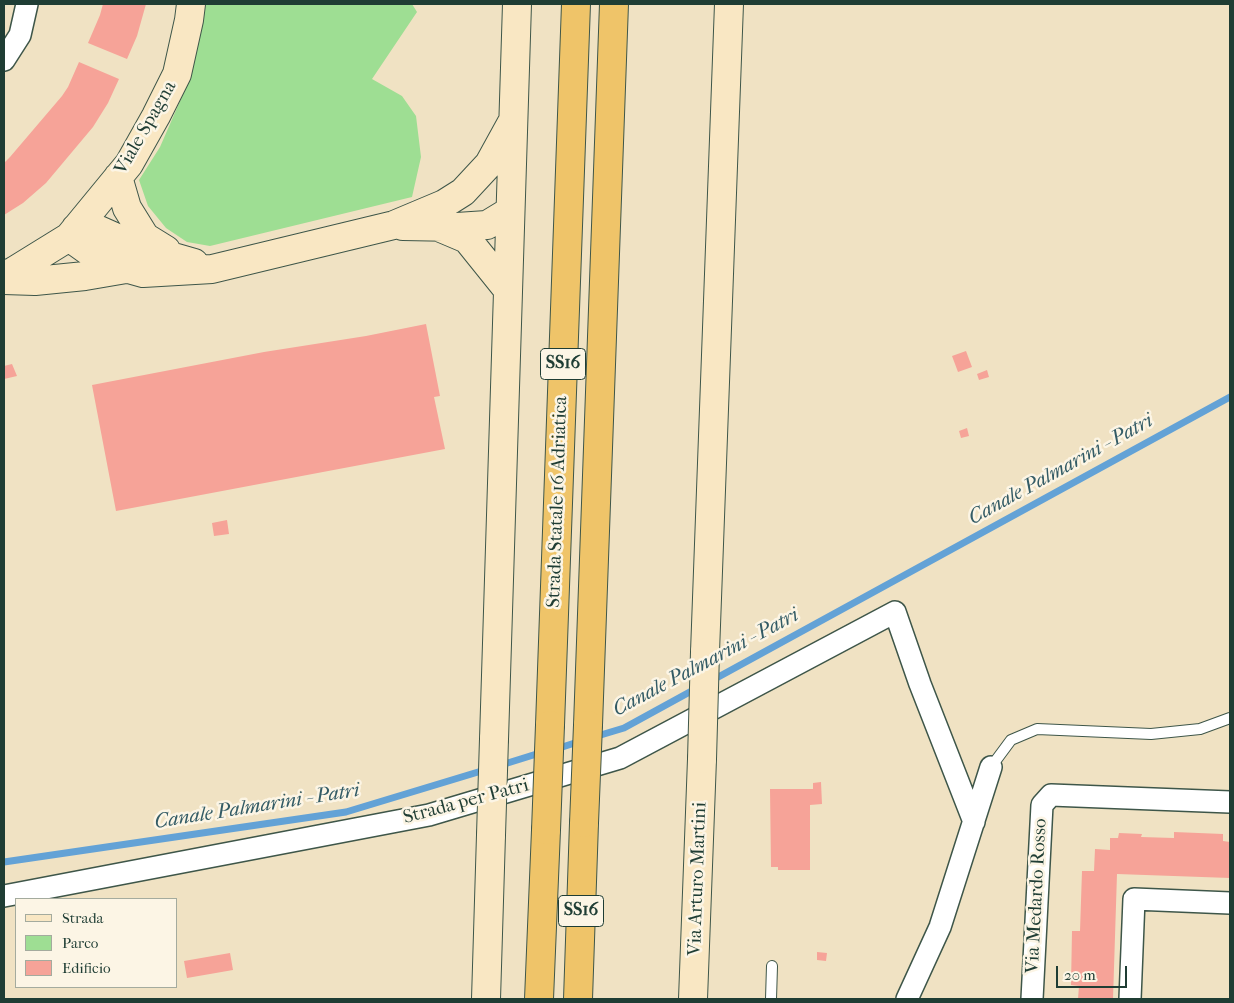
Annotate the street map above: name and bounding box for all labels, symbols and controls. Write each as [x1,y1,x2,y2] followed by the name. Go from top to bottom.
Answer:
[110,77,182,179] street label: Viale Spagna
[540,348,586,379] road number: SS16
[543,396,573,608] street label: Strada Statale 16 Adriatica
[965,409,1157,531] water label: Canale Palmarini - Patri
[609,604,803,722] water label: Canale Palmarini - Patri
[401,774,531,830] street label: Strada per Patri
[153,779,361,835] water label: Canale Palmarini - Patri
[684,802,712,956] street label: Via Arturo Martini
[1022,818,1052,974] street label: Via Medardo Rosso
[558,896,604,926] road number: SS16
[15,898,178,988] legend
[62,909,104,927] text: Strada
[62,934,98,952] text: Parco
[1059,956,1130,988] scale bar
[62,959,111,977] text: Edificio
[1064,966,1096,984] text: 20 m

